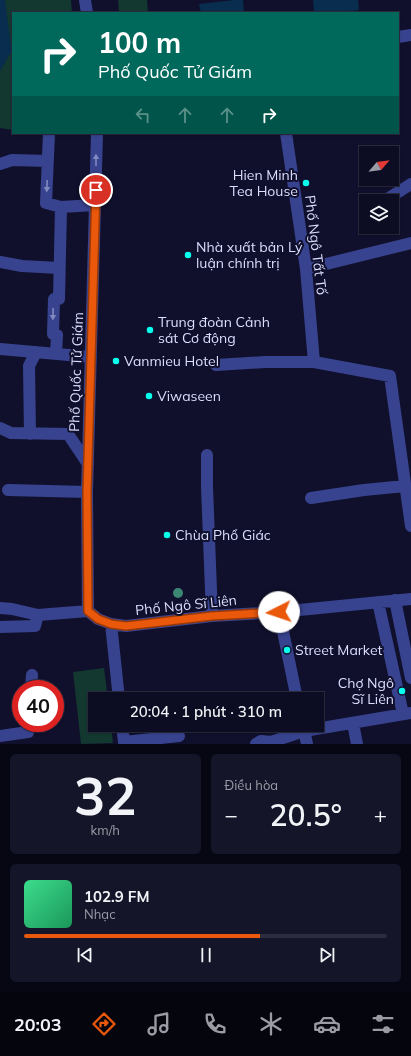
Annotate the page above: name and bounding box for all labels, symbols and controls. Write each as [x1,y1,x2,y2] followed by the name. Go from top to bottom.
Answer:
[98,25,181,60] text: 100 m
[32,28,84,80] icon: right
[98,60,252,83] text: Phố Quốc Tử Giám
[132,104,154,126] icon: left
[174,104,196,126] icon: ahead
[216,104,238,126] icon: ahead
[258,104,280,126] icon: right
[359,146,399,186] north arrow
[359,146,399,234] map controls
[93,153,99,166] one-way arrow
[230,166,298,200] place label: Hien Minh Tea House
[79,173,113,207] pin
[301,178,311,188] marker: Hien Minh Tea House
[85,179,107,201] icon: arrive
[44,180,50,193] one-way arrow
[301,194,331,296] street label: Phố Ngô Tất Tố
[359,194,399,234] button: layers
[196,238,303,272] place label: Nhà xuất bản Lý luận chính trị
[183,250,193,260] marker: Nhà xuất bản Lý luận chính trị
[50,308,56,321] one-way arrow
[65,312,87,432] street label: Phố Quốc Tử Giám
[158,313,270,347] place label: Trung đoàn Cảnh sát Cơ động
[145,325,155,335] marker: Trung đoàn Cảnh sát Cơ động
[124,352,219,370] place label: Vanmieu Hotel
[111,356,121,366] marker: Vanmieu Hotel
[157,387,221,405] place label: Viwaseen
[144,391,154,401] marker: Viwaseen
[175,526,271,544] place label: Chùa Phổ Giác
[162,530,172,540] marker: Chùa Phổ Giác
[134,591,238,619] street label: Phố Ngô Sĩ Liên
[258,591,300,633] position arrow
[295,641,383,659] place label: Street Market
[282,645,292,655] marker: Street Market
[338,674,394,708] place label: Chợ Ngô Sĩ Liên
[12,680,64,732] speed limit sign: 40
[397,686,407,696] marker: Chợ Ngô Sĩ Liên
[130,702,282,721] text: 20:04 · 1 phút · 310 m
[74,763,136,828] text: 32
[225,777,278,793] text: Điều hòa
[270,796,342,834] text: 20.5°
[225,801,238,829] text: −
[374,801,387,829] text: +
[91,822,120,838] text: km/h
[84,887,149,906] text: 102.9 FM
[84,906,116,922] text: Nhạc
[74,944,96,966] icon: previous
[195,944,217,966] icon: pause
[316,944,338,966] icon: next
[90,1010,118,1038] icon: directions
[145,1010,173,1038] icon: music
[201,1010,229,1038] icon: phone
[257,1010,285,1038] icon: climate
[313,1010,341,1038] icon: car
[369,1010,397,1038] icon: filters
[14,1013,62,1036] text: 20:03

